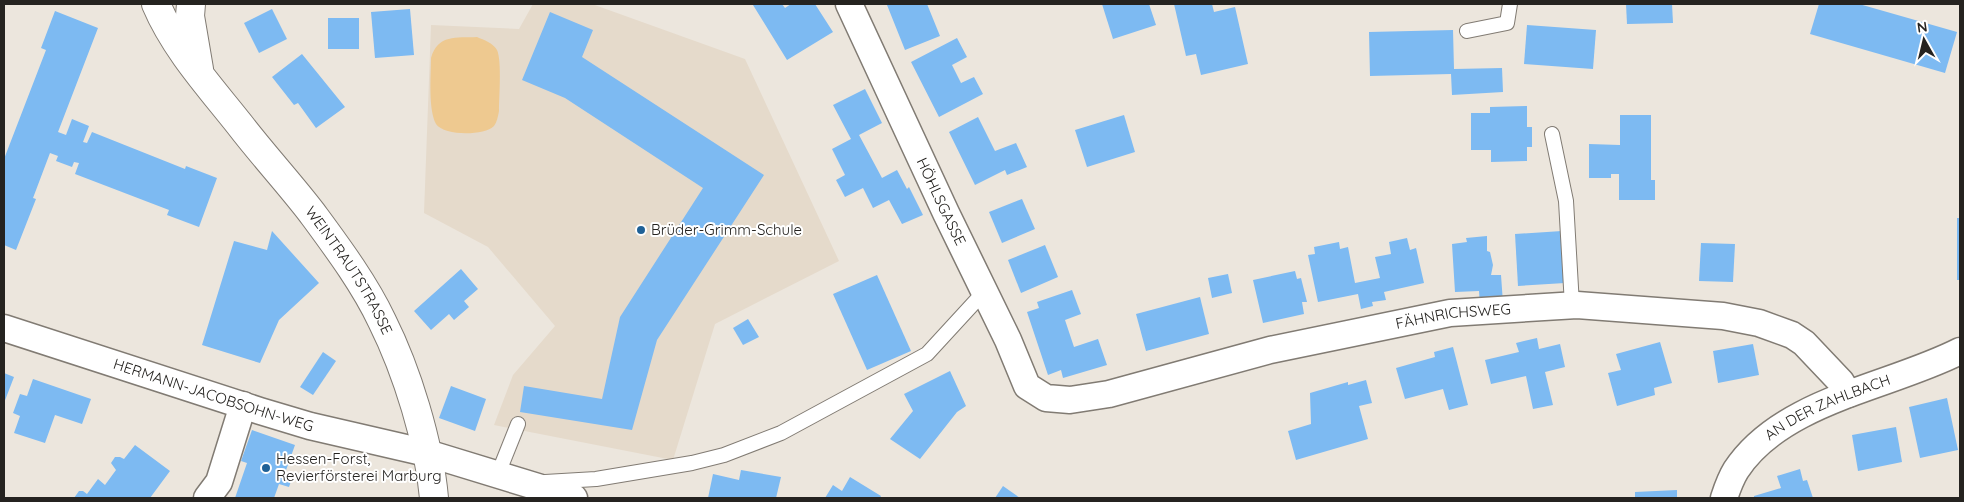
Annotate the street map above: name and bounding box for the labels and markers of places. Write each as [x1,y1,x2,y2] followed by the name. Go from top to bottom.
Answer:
[651,220,802,239] place label: Brüder-Grimm-Schule
[635,224,647,236] marker: Brüder-Grimm-Schule
[276,449,442,485] place label: Hessen-Forst, Revierförsterei Marburg
[260,462,272,474] marker: Hessen-Forst, Revierförsterei Marburg

